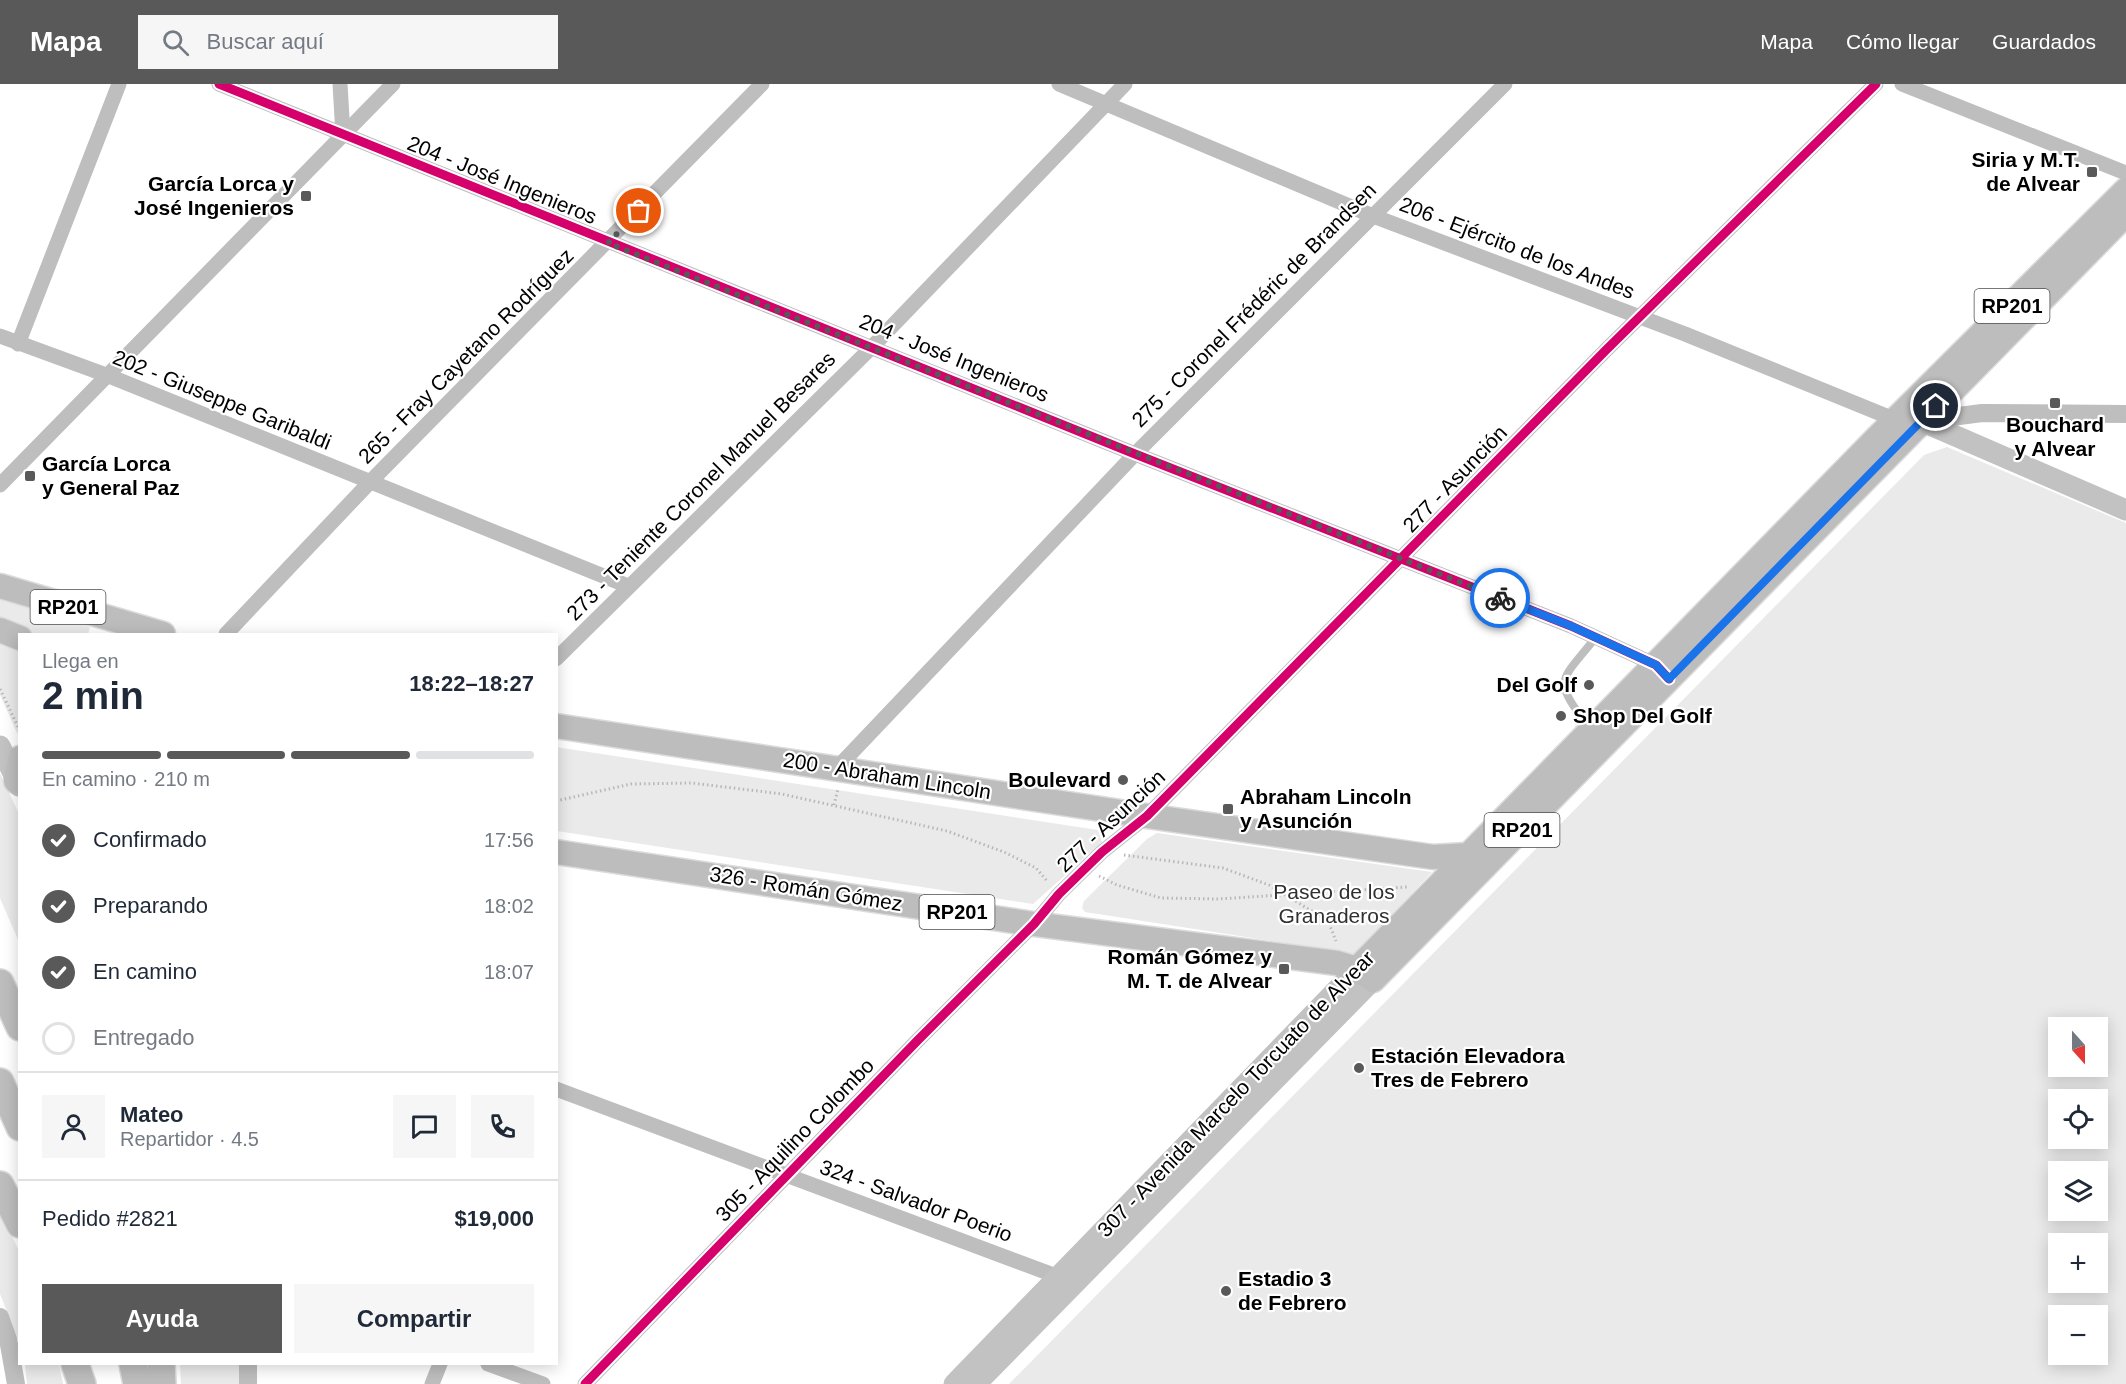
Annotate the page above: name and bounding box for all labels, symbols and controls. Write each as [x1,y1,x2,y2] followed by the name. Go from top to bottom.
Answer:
[138,15,558,69] search box
[30,26,102,57] text: Mapa
[159,26,192,59] icon: search
[207,29,324,54] text: Buscar aquí
[1760,30,1813,53] text: Mapa
[1846,30,1959,53] text: Cómo llegar
[1992,30,2096,53] text: Guardados
[404,131,600,228] street label: 204 - José Ingenieros
[1971,148,2080,195] place label: Siria y M.T. de Alvear
[2085,165,2099,179] marker: Siria y M.T. de Alvear
[134,172,294,219] place label: García Lorca y José Ingenieros
[1127,178,1380,431] street label: 275 - Coronel Frédéric de Brandsen
[613,185,664,236] pin
[299,189,313,203] marker: García Lorca y José Ingenieros
[1396,192,1638,303] street label: 206 - Ejército de los Andes
[622,194,655,227] icon: bag
[354,244,578,468] street label: 265 - Fray Cayetano Rodríguez
[1974,289,2050,323] road number: RP201
[856,309,1052,406] street label: 204 - José Ingenieros
[110,345,335,454] street label: 202 - Giuseppe Garibaldi
[562,347,839,624] street label: 273 - Teniente Coronel Manuel Besares
[1910,380,1961,431] pin
[1919,389,1952,422] icon: home
[2048,396,2062,410] marker: Bouchard y Alvear
[2006,413,2104,460] place label: Bouchard y Alvear
[1398,421,1511,537] street label: 277 - Asunción
[42,452,180,499] place label: García Lorca y General Paz
[23,469,37,483] marker: García Lorca y General Paz
[1470,568,1530,628] courier
[1484,582,1517,615] icon: bike
[31,590,106,624] road number: RP201
[42,650,119,672] text: Llega en
[409,671,534,696] text: 18:22–18:27
[1496,673,1578,696] place label: Del Golf
[42,674,144,717] text: 2 min
[1582,678,1596,692] marker: Del Golf
[1573,704,1713,727] place label: Shop Del Golf
[1554,709,1568,723] marker: Shop Del Golf
[782,748,993,803] street label: 200 - Abraham Lincoln
[1052,765,1169,876] street label: 277 - Asunción
[42,768,210,790] text: En camino · 210 m
[1008,768,1111,791] place label: Boulevard
[1116,773,1130,787] marker: Boulevard
[1240,785,1412,832] place label: Abraham Lincoln y Asunción
[1221,802,1235,816] marker: Abraham Lincoln y Asunción
[1484,813,1559,847] road number: RP201
[42,824,75,857] icon: check
[93,827,207,852] text: Confirmado
[484,829,534,851] text: 17:56
[708,862,904,915] street label: 326 - Román Gómez
[1273,880,1395,927] park label: Paseo de los Granaderos
[42,890,75,923] icon: check
[93,893,208,918] text: Preparando
[484,895,534,917] text: 18:02
[920,895,994,929] road number: RP201
[1107,945,1272,992] place label: Román Gómez y M. T. de Alvear
[1093,946,1379,1241] street label: 307 - Avenida Marcelo Torcuato de Alvear
[42,956,75,989] icon: check
[93,959,197,984] text: En camino
[484,961,534,983] text: 18:07
[1277,962,1291,976] marker: Román Gómez y M. T. de Alvear
[2048,1017,2108,1077] north arrow
[2048,1017,2108,1365] map controls
[93,1025,195,1050] text: Entregado
[1371,1044,1565,1091] place label: Estación Elevadora Tres de Febrero
[711,1054,878,1226] street label: 305 - Aquilino Colombo
[1352,1061,1366,1075] marker: Estación Elevadora Tres de Febrero
[2048,1089,2108,1149] button: locate
[42,1095,105,1158] button: person
[393,1095,456,1158] button: chat
[471,1095,534,1158] button: phone
[120,1102,184,1127] text: Mateo
[120,1128,259,1150] text: Repartidor · 4.5
[817,1155,1016,1246] street label: 324 - Salvador Poerio
[2048,1161,2108,1221] button: layers
[42,1206,178,1231] text: Pedido #2821
[454,1206,534,1231] text: $19,000
[2048,1233,2108,1293] button: +
[1238,1267,1347,1314] place label: Estadio 3 de Febrero
[42,1284,282,1353] button: Ayuda
[294,1284,534,1353] button: Compartir
[1219,1284,1233,1298] marker: Estadio 3 de Febrero
[2048,1305,2108,1365] button: −

